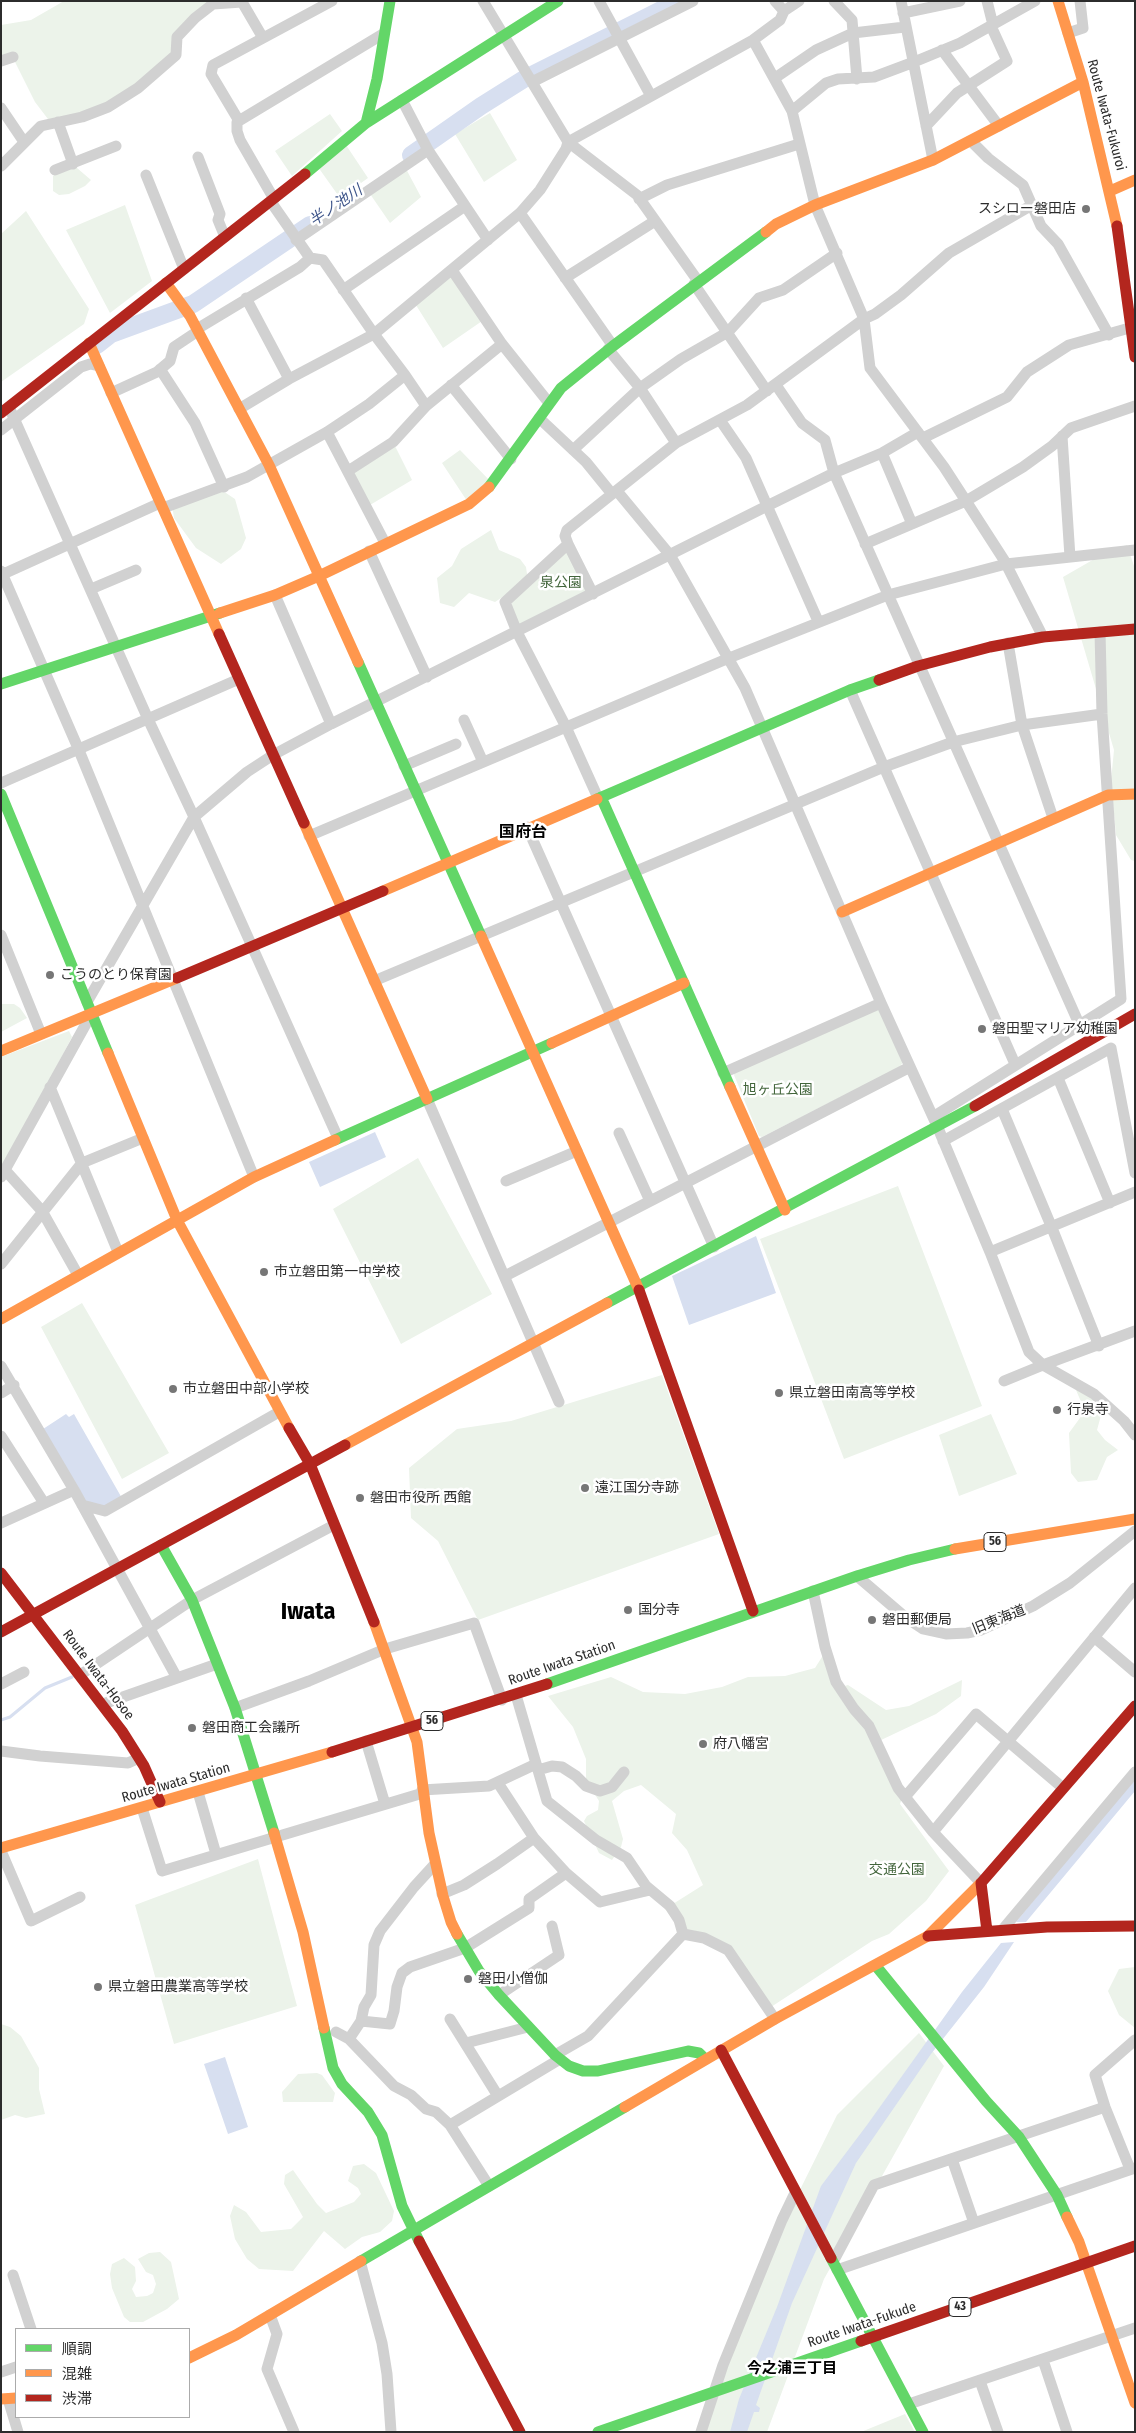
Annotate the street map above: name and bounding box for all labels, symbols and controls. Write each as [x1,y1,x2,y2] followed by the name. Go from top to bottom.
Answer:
[1083,57,1129,173] street label: Route Iwata-Fukuroi
[306,182,366,230] water label: 半ノ池川
[978,201,1076,217] place label: スシロー磐田店
[1080,203,1092,215] marker: スシロー磐田店
[540,575,582,591] park label: 泉公園
[499,823,547,843] district label: 国府台
[60,967,172,983] place label: こうのとり保育園
[44,969,56,981] marker: こうのとり保育園
[992,1021,1118,1037] place label: 磐田聖マリア幼稚園
[976,1023,988,1035] marker: 磐田聖マリア幼稚園
[743,1082,813,1098] park label: 旭ヶ丘公園
[274,1264,400,1280] place label: 市立磐田第一中学校
[258,1266,270,1278] marker: 市立磐田第一中学校
[183,1381,309,1397] place label: 市立磐田中部小学校
[167,1383,179,1395] marker: 市立磐田中部小学校
[789,1385,915,1401] place label: 県立磐田南高等学校
[773,1387,785,1399] marker: 県立磐田南高等学校
[1067,1402,1109,1418] place label: 行泉寺
[1051,1404,1063,1416] marker: 行泉寺
[595,1480,679,1496] place label: 遠江国分寺跡
[579,1482,591,1494] marker: 遠江国分寺跡
[370,1490,471,1506] place label: 磐田市役所 西館
[354,1492,366,1504] marker: 磐田市役所 西館
[984,1532,1006,1551] road number: 56
[281,1598,335,1626] district label: Iwata
[638,1602,680,1618] place label: 国分寺
[970,1602,1028,1638] street label: 旧東海道
[622,1604,634,1616] marker: 国分寺
[882,1612,952,1628] place label: 磐田郵便局
[866,1614,878,1626] marker: 磐田郵便局
[59,1627,137,1723] street label: Route Iwata-Hosoe
[506,1637,618,1689] street label: Route Iwata Station
[421,1712,443,1730] road number: 56
[202,1720,300,1736] place label: 磐田商工会議所
[186,1722,198,1734] marker: 磐田商工会議所
[713,1736,769,1752] place label: 府八幡宮
[697,1738,709,1750] marker: 府八幡宮
[120,1759,232,1807] street label: Route Iwata Station
[869,1862,925,1878] park label: 交通公園
[478,1971,548,1987] place label: 磐田小僧伽
[462,1973,474,1985] marker: 磐田小僧伽
[108,1979,248,1995] place label: 県立磐田農業高等学校
[92,1981,104,1993] marker: 県立磐田農業高等学校
[949,2298,971,2316] road number: 43
[806,2299,918,2351] street label: Route Iwata-Fukude
[15,2328,190,2418] legend
[62,2340,92,2358] text: 順調
[747,2360,837,2378] district label: 今之浦三丁目
[62,2365,92,2383] text: 混雑
[62,2390,92,2408] text: 渋滞

